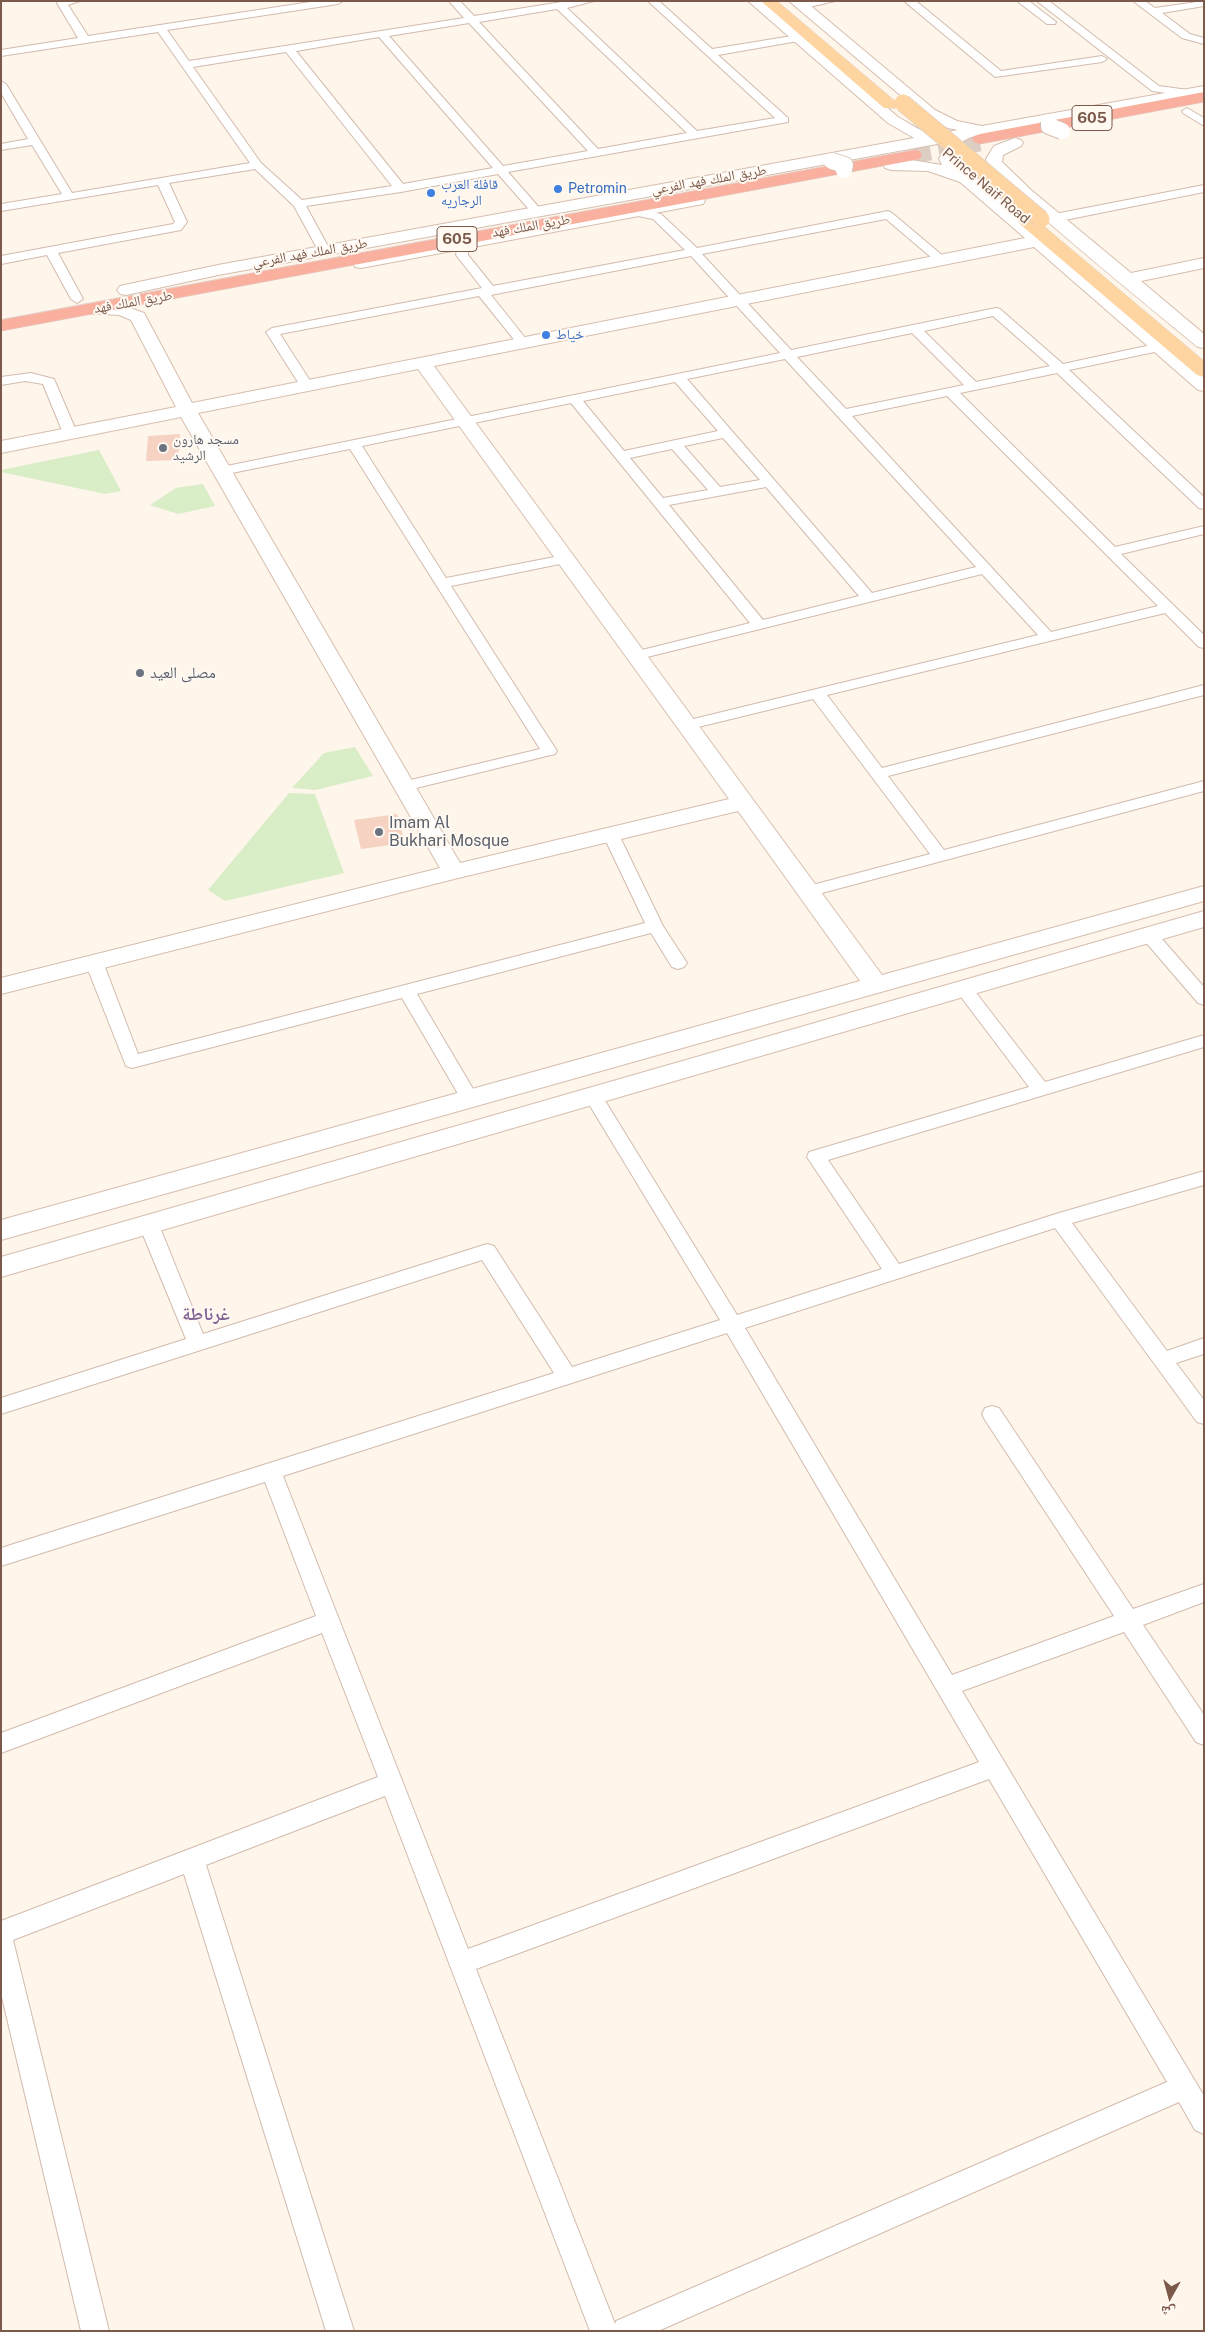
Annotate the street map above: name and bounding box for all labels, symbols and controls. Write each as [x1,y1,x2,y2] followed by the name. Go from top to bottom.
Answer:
[1072,106,1112,130] road number: 605
[939,145,1033,227] street label: Prince Naif Road
[650,162,768,198] street label: طريق الملك فهد الفرعي
[441,177,498,210] place label: قافلة العرب الرجاريه
[568,181,627,197] place label: Petromin
[552,183,564,195] marker: Petromin
[425,187,437,199] marker: قافلة العرب الرجاريه
[491,211,571,241] street label: طريق الملك فهد
[437,226,477,252] road number: 605
[251,235,369,271] street label: طريق الملك فهد الفرعي
[93,287,173,317] street label: طريق الملك فهد
[556,327,584,343] place label: خياط
[540,329,552,341] marker: خياط
[173,432,239,464] place label: مسجد هارون الرشيد
[157,442,169,454] marker: مسجد هارون الرشيد
[150,663,216,683] place label: مصلى العيد
[134,667,146,679] marker: مصلى العيد
[389,813,509,851] place label: Imam Al Bukhari Mosque
[373,826,385,838] marker: Imam Al Bukhari Mosque
[182,1303,230,1325] district label: غرناطة
[1145,2272,1195,2322] north arrow
[1160,2303,1177,2321] text: ش

